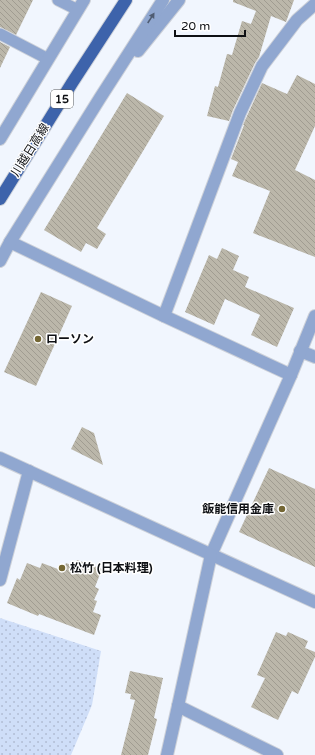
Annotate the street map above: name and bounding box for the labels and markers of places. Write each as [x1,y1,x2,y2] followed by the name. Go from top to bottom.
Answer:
[46,332,94,346] place label: ローソン
[33,334,43,344] marker: ローソン
[202,502,274,516] place label: 飯能信用金庫
[277,504,287,514] marker: 飯能信用金庫
[70,561,153,575] place label: 松竹 (日本料理)
[57,563,67,573] marker: 松竹 (日本料理)

